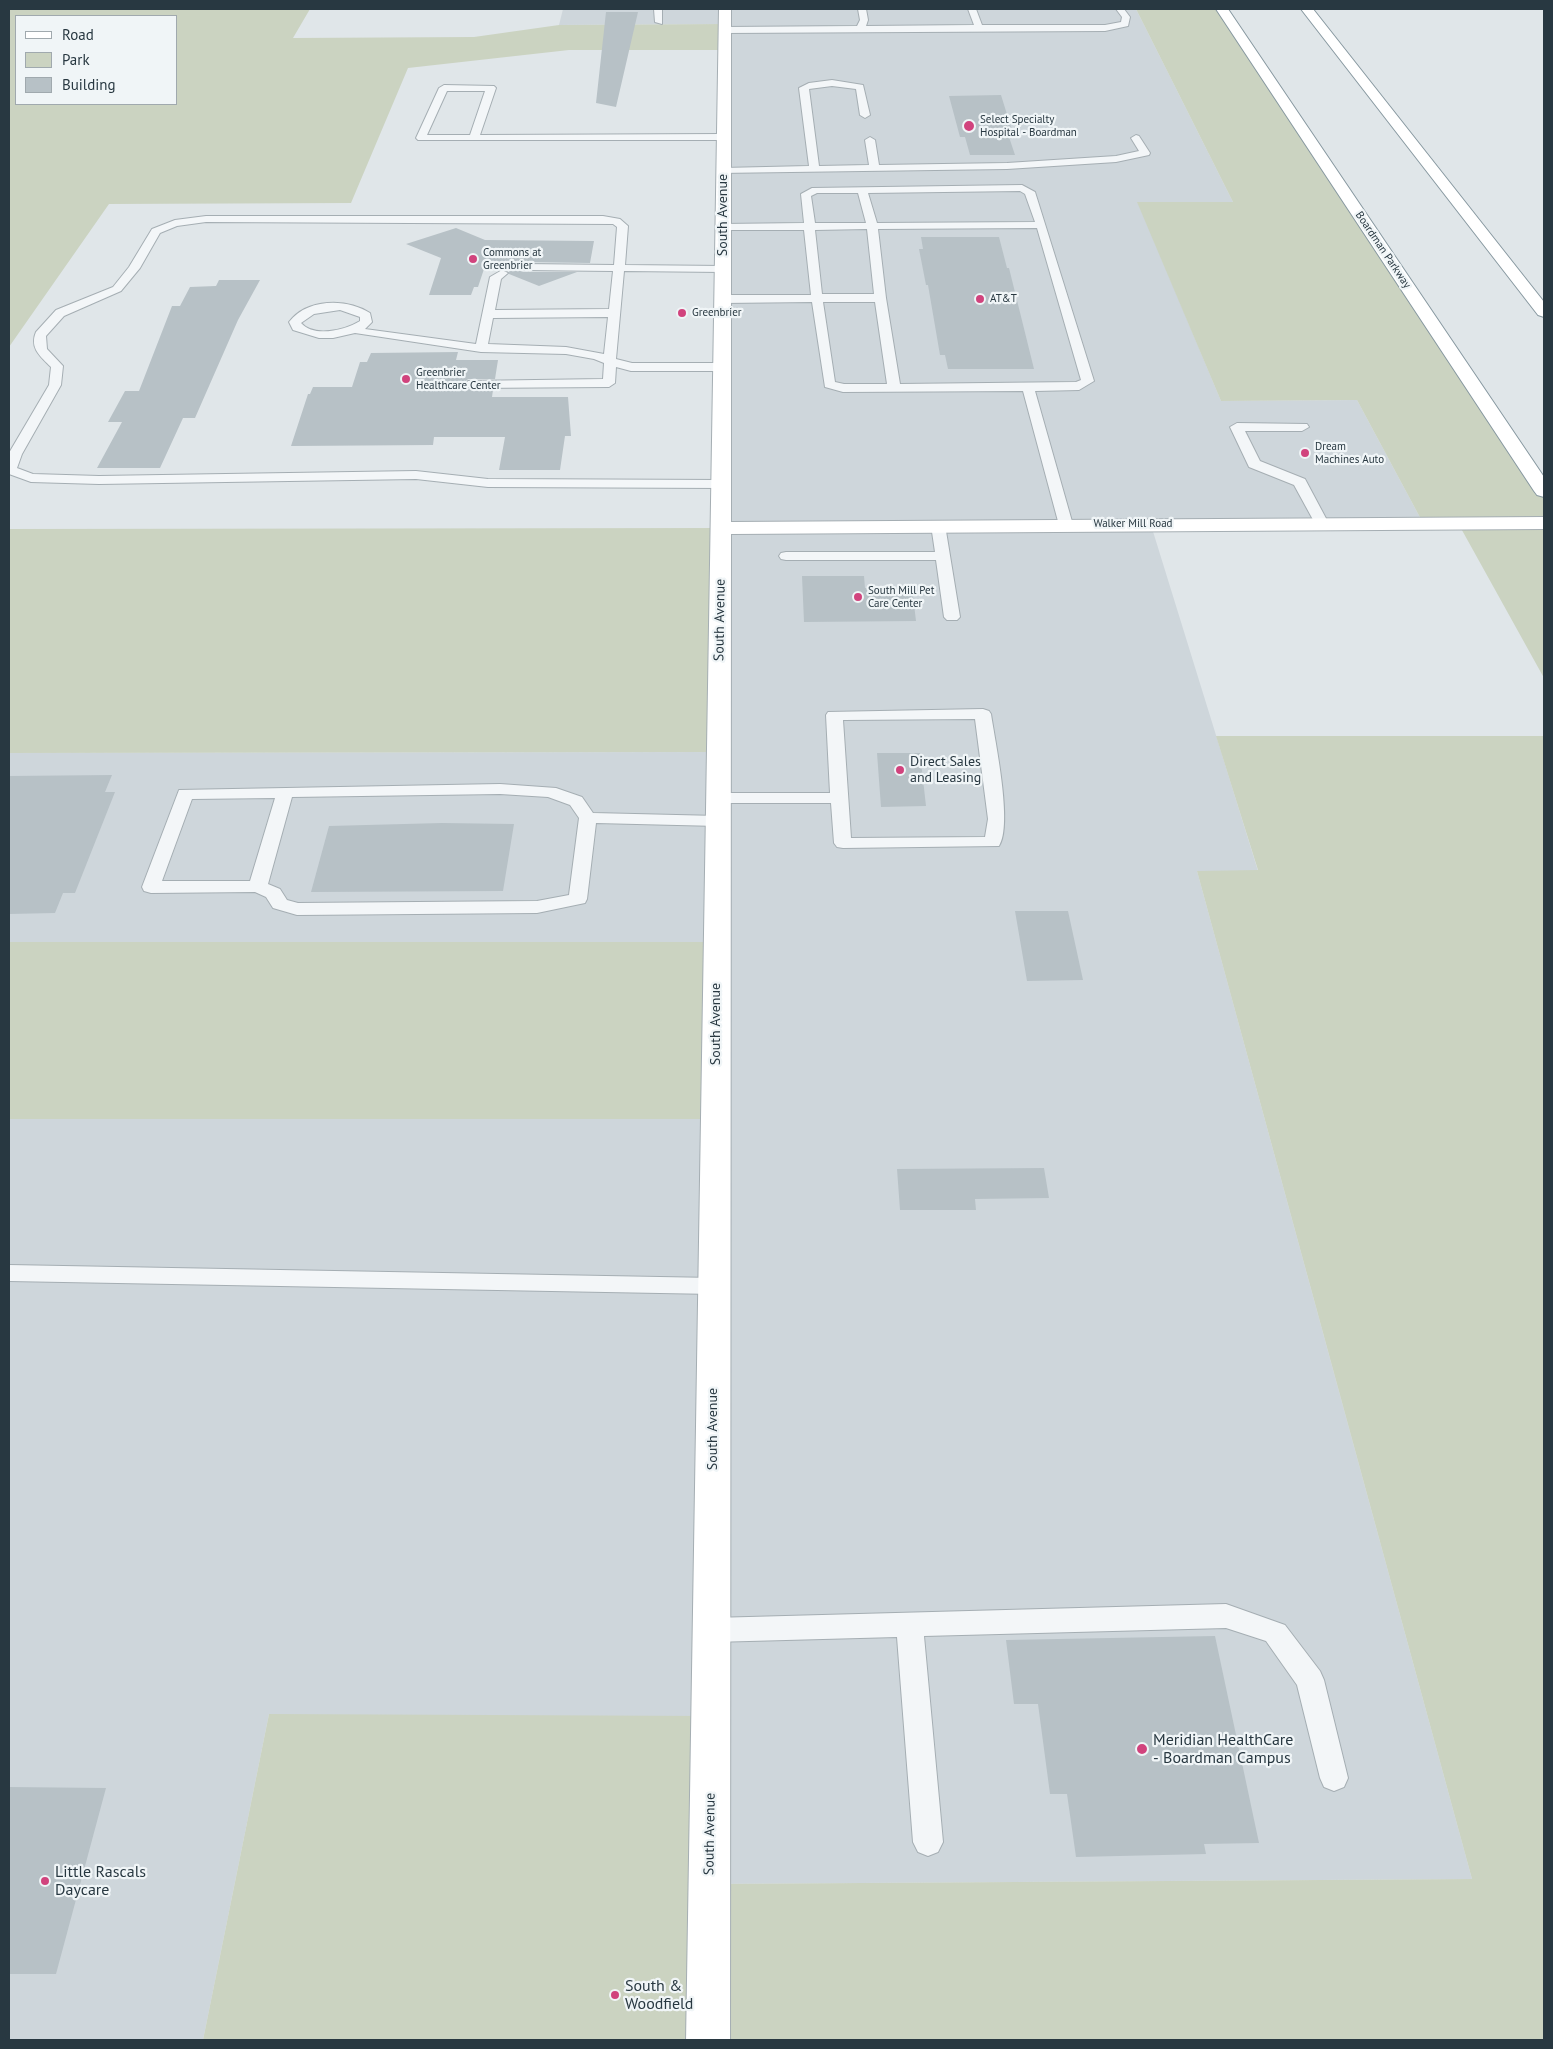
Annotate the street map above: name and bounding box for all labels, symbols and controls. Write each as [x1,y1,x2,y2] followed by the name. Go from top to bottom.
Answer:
[15,15,178,105] legend
[62,25,94,44] text: Road
[62,50,90,69] text: Park
[62,75,116,94] text: Building
[980,113,1077,139] place label: Select Specialty Hospital - Boardman
[962,119,976,133] marker: Select Specialty Hospital - Boardman
[715,174,731,256] street label: South Avenue
[1352,209,1414,291] street label: Boardman Parkway
[483,246,541,272] place label: Commons at Greenbrier
[467,253,479,265] marker: Commons at Greenbrier
[990,292,1017,306] place label: AT&T
[974,293,986,305] marker: AT&T
[692,306,741,320] place label: Greenbrier
[676,307,688,319] marker: Greenbrier
[416,366,501,392] place label: Greenbrier Healthcare Center
[400,373,412,385] marker: Greenbrier Healthcare Center
[1315,440,1384,466] place label: Dream Machines Auto
[1299,447,1311,459] marker: Dream Machines Auto
[1093,517,1173,531] street label: Walker Mill Road
[711,579,729,661] street label: South Avenue
[868,584,934,610] place label: South Mill Pet Care Center
[852,591,864,603] marker: South Mill Pet Care Center
[910,754,981,786] place label: Direct Sales and Leasing
[894,764,906,776] marker: Direct Sales and Leasing
[708,983,724,1065] street label: South Avenue
[705,1388,721,1470] street label: South Avenue
[1153,1730,1293,1768] place label: Meridian HealthCare - Boardman Campus
[1135,1742,1149,1756] marker: Meridian HealthCare - Boardman Campus
[701,1793,719,1875] street label: South Avenue
[55,1862,146,1900] place label: Little Rascals Daycare
[39,1875,51,1887] marker: Little Rascals Daycare
[625,1976,693,2014] place label: South & Woodfield
[609,1989,621,2001] marker: South & Woodfield

